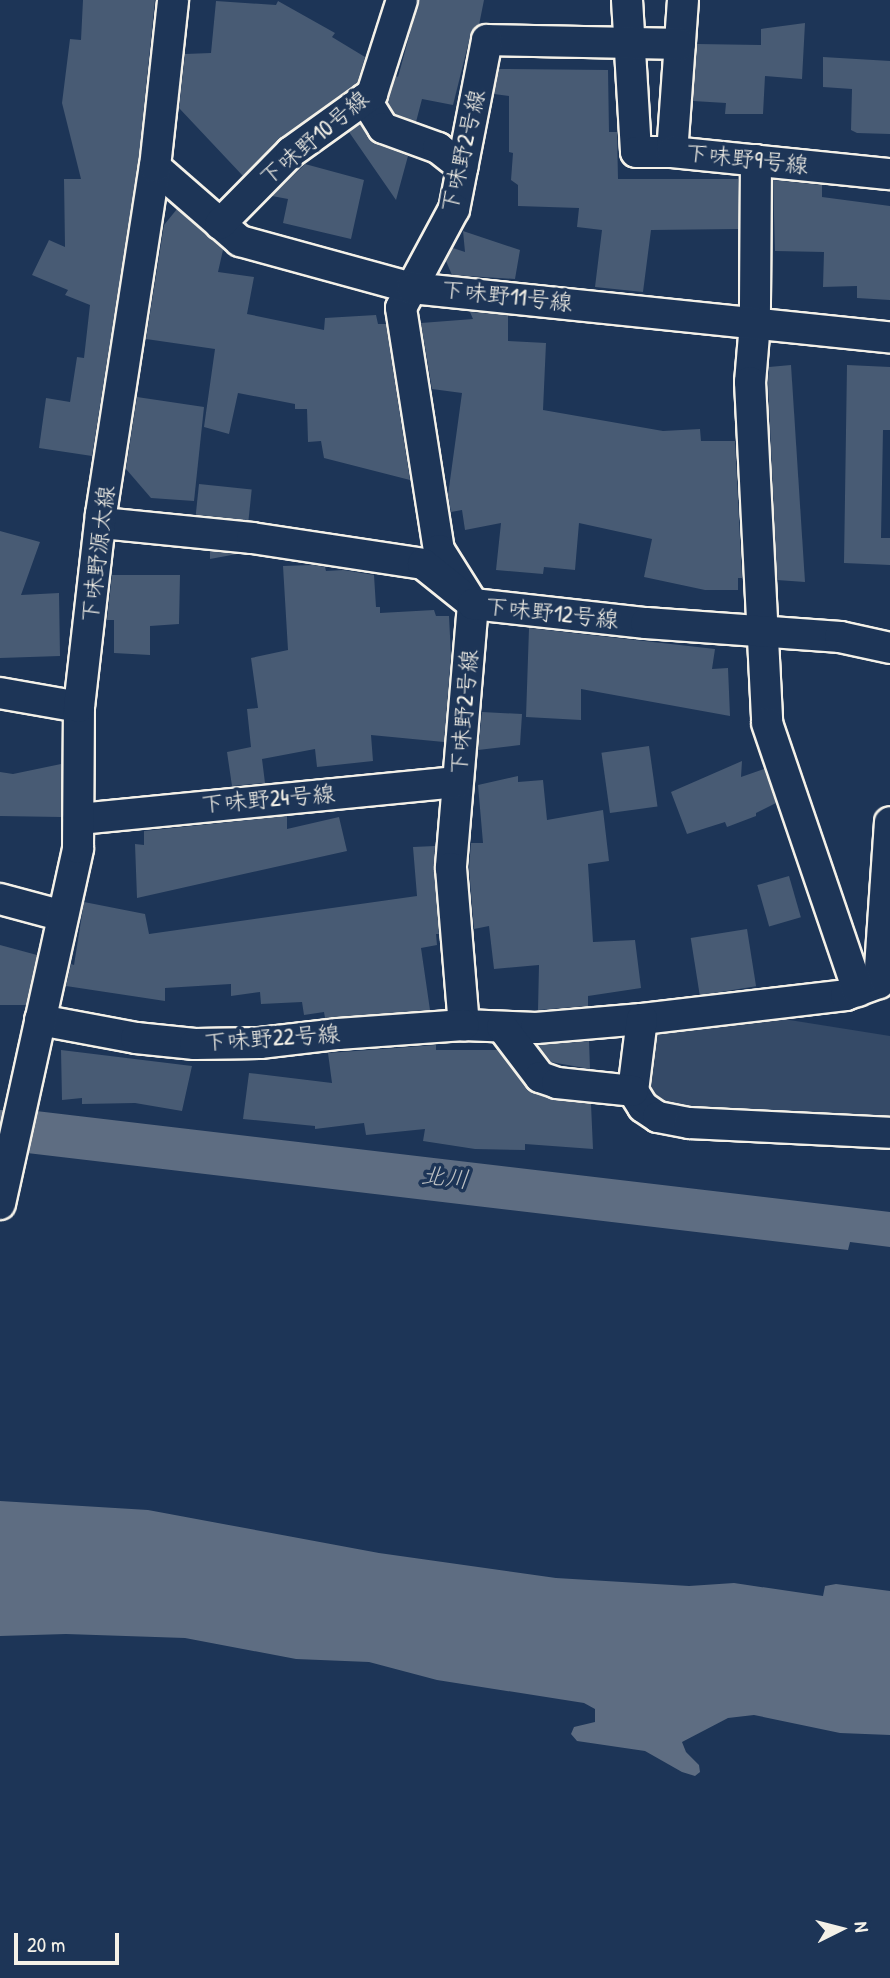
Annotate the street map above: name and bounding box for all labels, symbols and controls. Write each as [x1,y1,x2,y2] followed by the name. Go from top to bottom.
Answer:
[254,84,374,192] street label: 下味野10号線
[435,87,491,215] street label: 下味野2号線
[684,139,810,179] street label: 下味野9号線
[440,275,574,317] street label: 下味野11号線
[76,484,120,624] street label: 下味野源太線
[484,592,620,634] street label: 下味野12号線
[445,648,483,776] street label: 下味野2号線
[200,779,336,819] street label: 下味野24号線
[203,1019,341,1057] street label: 下味野22号線
[420,1160,470,1194] water label: 北川
[806,1894,876,1964] north arrow
[18,1918,122,1962] scale bar
[848,1920,875,1933] text: N
[27,1930,65,1959] text: 20 m

